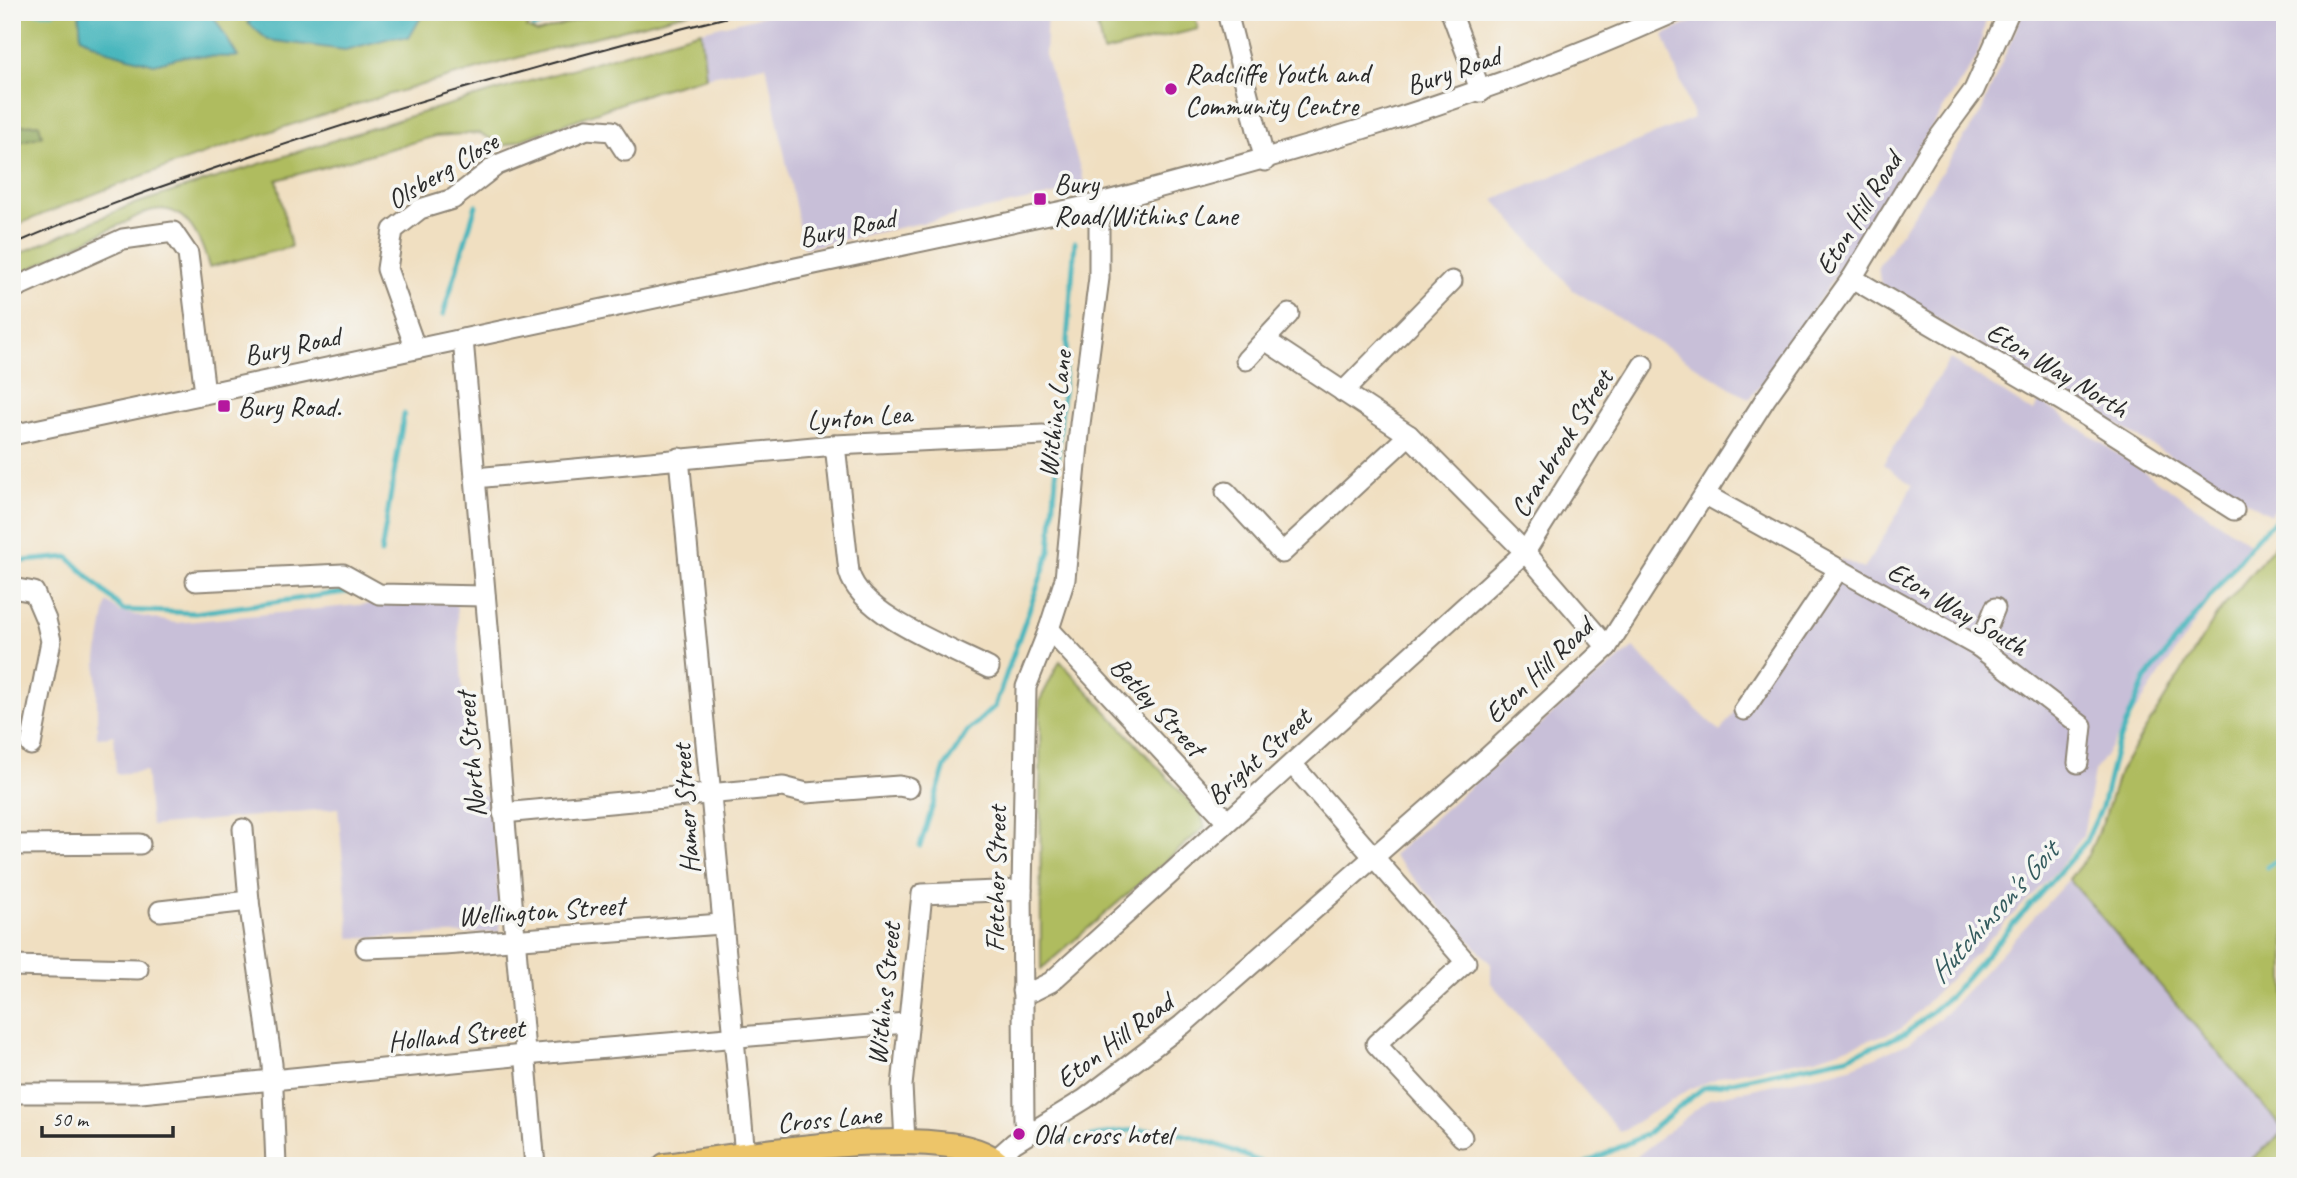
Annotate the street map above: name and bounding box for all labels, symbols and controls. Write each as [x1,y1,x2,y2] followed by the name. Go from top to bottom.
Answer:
[1401,37,1509,103] street label: Bury Road
[1185,56,1373,123] place label: Radcliffe Youth and Community Centre
[1163,81,1179,97] marker: Radcliffe Youth and Community Centre
[380,123,506,217] street label: Olsberg Close
[1807,142,1912,281] street label: Eton Hill Road
[1054,166,1239,233] place label: Bury Road/Withins Lane
[1032,191,1048,207] marker: Bury Road/Withins Lane
[796,199,902,255] street label: Bury Road
[1981,314,2135,425] street label: Eton Way North
[241,317,347,373] street label: Bury Road
[1029,347,1080,479] street label: Withins Lane
[1502,361,1622,524] street label: Cranbrook Street
[238,389,342,424] place label: Bury Road.
[806,395,915,438] street label: Lynton Lea
[216,398,232,414] marker: Bury Road.
[1881,553,2035,664] street label: Eton Way South
[1477,607,1603,731] street label: Eton Hill Road
[1103,649,1215,766] street label: Betley Street
[447,687,493,819] street label: North Street
[1199,698,1320,813] street label: Bright Street
[663,740,707,875] street label: Hamer Street
[977,803,1014,952] street label: Fletcher Street
[1920,829,2070,991] water label: Hutchinson's Goit
[457,887,629,934] street label: Wellington Street
[859,919,909,1067] street label: Withins Street
[1049,983,1183,1096] street label: Eton Hill Road
[386,1010,529,1059] street label: Holland Street
[42,1094,173,1138] scale bar
[776,1096,884,1140] street label: Cross Lane
[52,1106,90,1132] text: 50 m
[1033,1117,1177,1152] place label: Old cross hotel
[1011,1126,1027,1142] marker: Old cross hotel

